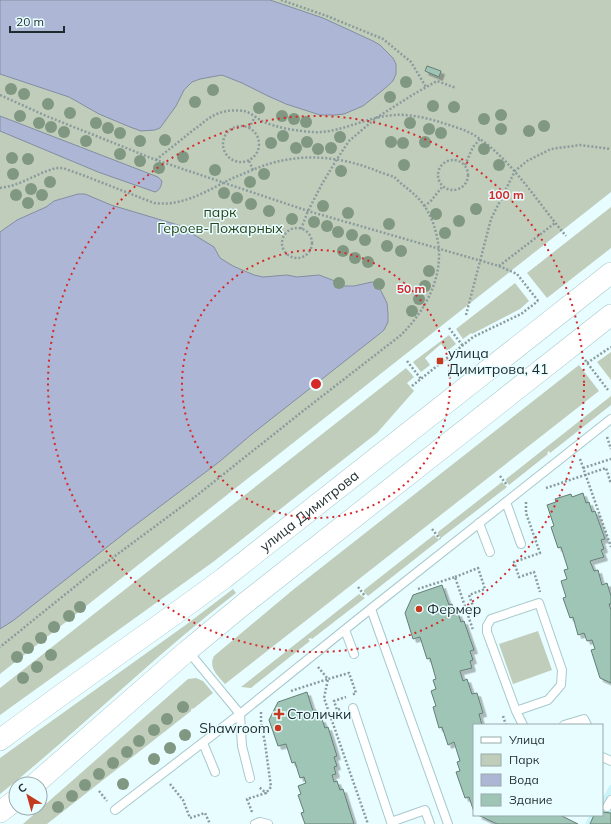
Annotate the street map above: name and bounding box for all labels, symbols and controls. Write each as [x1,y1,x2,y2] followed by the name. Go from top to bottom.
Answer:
[10,8,64,34] scale bar
[16,14,44,29] text: 20 m
[488,187,524,202] text: 100 m
[157,203,283,237] park label: парк Героев-Пожарных
[397,281,425,296] text: 50 m
[448,344,548,378] place label: улица Димитрова, 41
[435,356,445,366] marker: улица Димитрова, 41
[309,377,323,391] centre of rings
[256,466,362,555] street label: улица Димитрова
[427,600,481,618] place label: Фермер
[414,604,424,614] marker: Фермер
[287,705,351,723] place label: Столички
[274,709,284,719] marker: Столички
[199,719,270,737] place label: Shawroom
[273,723,283,733] marker: Shawroom
[473,724,603,816] legend
[508,732,545,747] text: Улица
[509,752,540,767] text: Парк
[509,772,539,787] text: Вода
[8,776,48,816] north arrow
[15,780,30,796] text: С
[509,792,553,807] text: Здание

